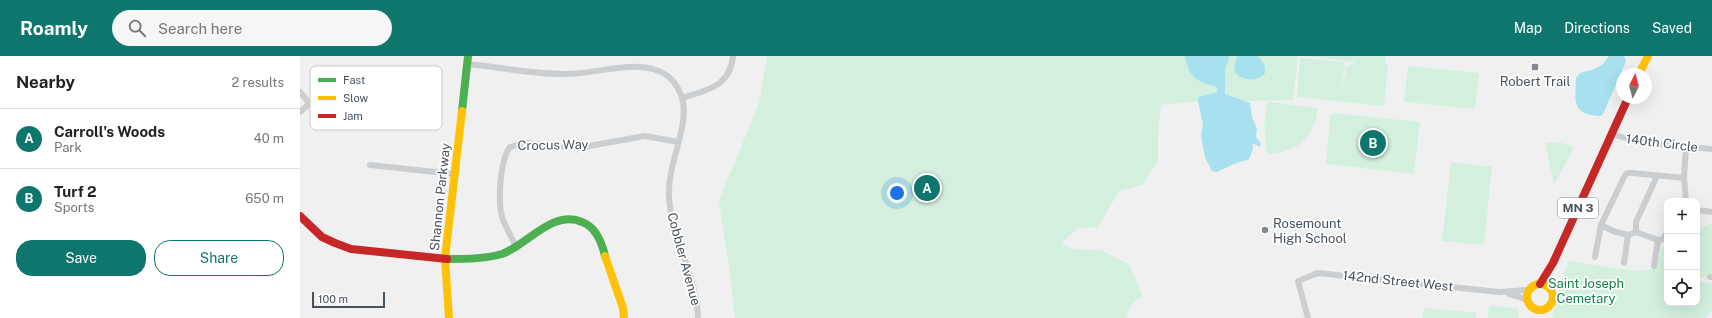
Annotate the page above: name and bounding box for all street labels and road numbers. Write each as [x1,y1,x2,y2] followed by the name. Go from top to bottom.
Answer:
[1625,131,1699,155] street label: 140th Circle
[517,137,589,153] street label: Crocus Way
[427,142,453,252] street label: Shannon Parkway
[1558,198,1598,218] road number: MN 3
[664,211,704,307] street label: Cobbler Avenue
[1342,268,1454,294] street label: 142nd Street West

